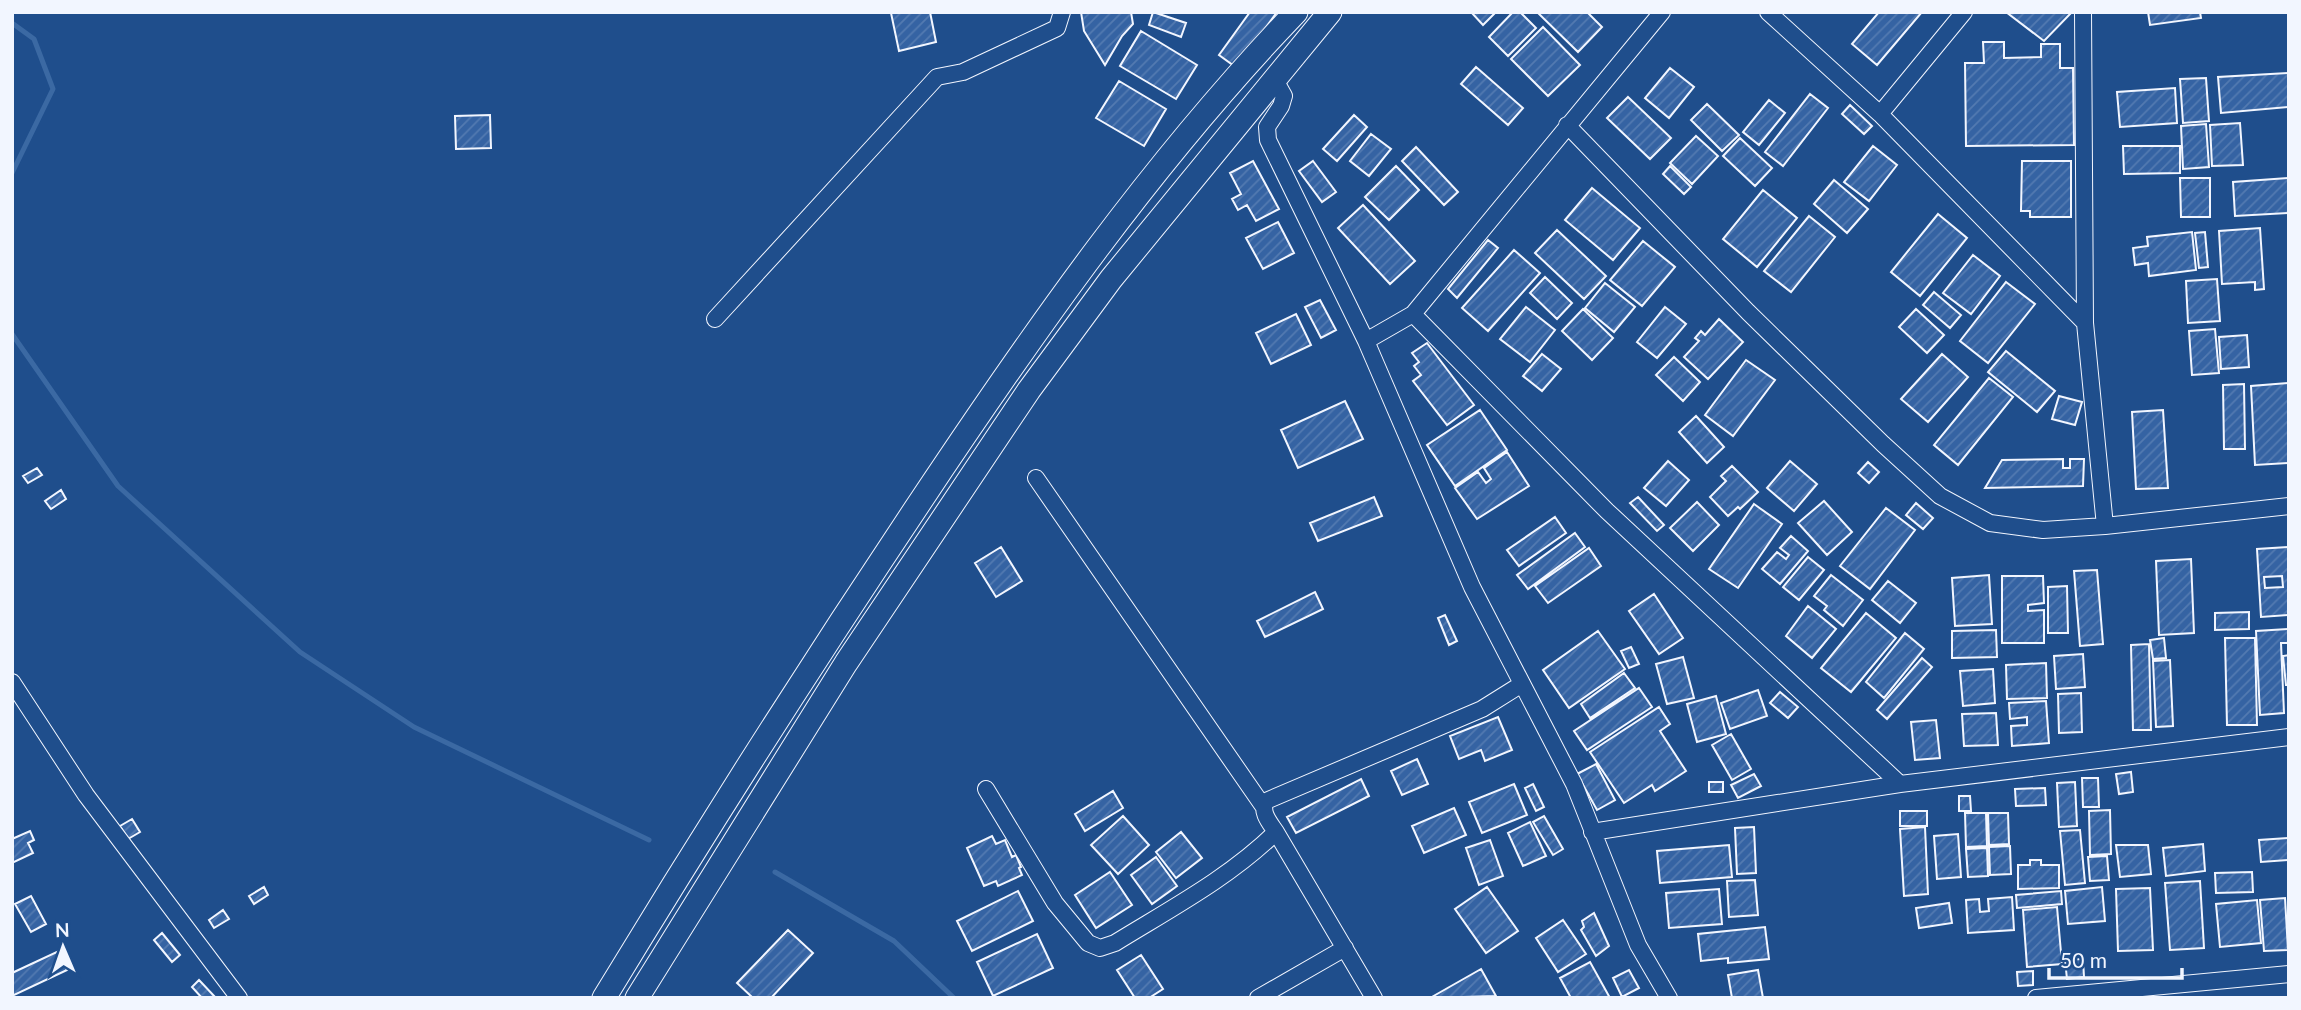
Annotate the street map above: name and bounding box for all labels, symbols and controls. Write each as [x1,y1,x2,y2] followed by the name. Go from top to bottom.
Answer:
[28,912,98,982] north arrow
[55,918,70,941] text: N
[2049,936,2182,980] scale bar
[2060,947,2107,972] text: 50 m

